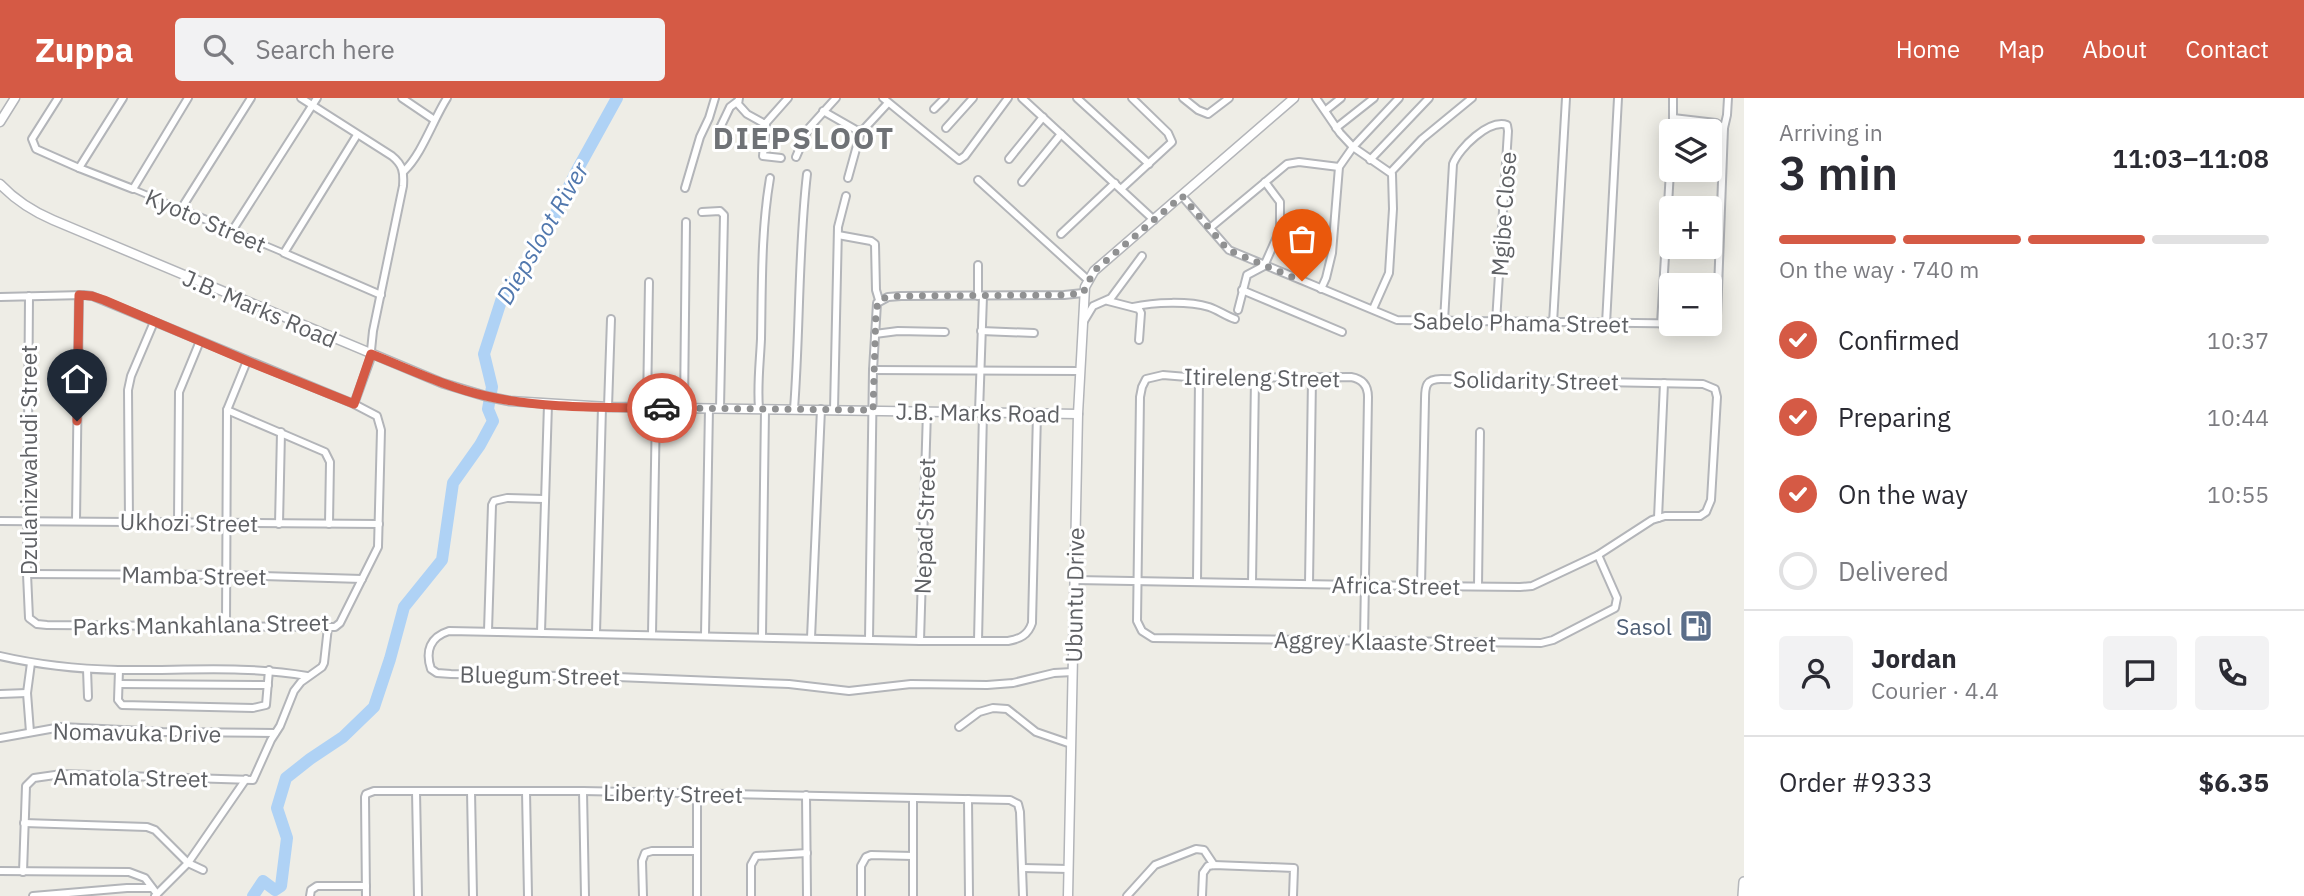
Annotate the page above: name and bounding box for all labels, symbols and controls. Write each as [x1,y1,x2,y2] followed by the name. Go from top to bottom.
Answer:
[175,18,665,81] search box
[35,28,133,71] text: Zuppa
[199,30,237,68] icon: search
[255,32,395,66] text: Search here
[1896,33,1960,65] text: Home
[1998,33,2044,65] text: Map
[2082,33,2147,65] text: About
[2185,33,2269,65] text: Contact
[1779,117,1883,147] text: Arriving in
[713,118,895,157] district label: DIEPSLOOT
[1659,119,1722,336] map controls
[1659,119,1722,182] button: layers
[2112,141,2269,175] text: 11:03–11:08
[1779,143,1898,203] text: 3 min
[1484,150,1522,278] street label: Mgibe Close
[488,155,596,310] water label: Diepsloot River
[141,181,271,259] street label: Kyoto Street
[1659,196,1722,259] button: +
[1272,209,1332,281] pin
[1283,220,1321,258] icon: bag
[1779,254,1979,284] text: On the way · 740 m
[178,262,342,354] street label: J.B. Marks Road
[1659,273,1722,336] button: −
[1413,305,1629,339] street label: Sabelo Phama Street
[1779,321,1817,359] icon: check
[1838,323,1960,357] text: Confirmed
[2207,325,2269,355] text: 10:37
[13,345,43,575] street label: Dzulanizwahudi Street
[47,349,107,421] pin
[58,360,96,398] icon: home
[1183,361,1341,393] street label: Itireleng Street
[1453,364,1619,396] street label: Solidarity Street
[627,373,697,443] courier
[643,389,681,427] icon: car
[895,396,1061,428] street label: J.B. Marks Road
[1779,398,1817,436] icon: check
[1838,400,1951,434] text: Preparing
[2207,402,2269,432] text: 10:44
[907,457,941,595] street label: Nepad Street
[1779,475,1817,513] icon: check
[1838,477,1968,511] text: On the way
[2207,479,2269,509] text: 10:55
[120,506,258,538] street label: Ukhozi Street
[1058,527,1090,663] street label: Ubuntu Drive
[1838,554,1949,588] text: Delivered
[121,559,267,591] street label: Mamba Street
[1331,569,1461,601] street label: Africa Street
[72,607,330,641] street label: Parks Mankahlana Street
[1677,607,1715,645] fuel station icon: Sasol
[1616,611,1672,641] place label: Sasol
[1274,624,1496,658] street label: Aggrey Klaaste Street
[1779,636,1853,710] button: person
[2103,636,2177,710] button: chat
[2195,636,2269,710] button: phone
[1871,641,1957,675] text: Jordan
[459,659,621,691] street label: Bluegum Street
[1871,675,1999,705] text: Courier · 4.4
[52,716,222,748] street label: Nomavuka Drive
[53,761,209,793] street label: Amatola Street
[1779,765,1933,799] text: Order #9333
[2199,765,2269,799] text: $6.35
[603,777,743,809] street label: Liberty Street

